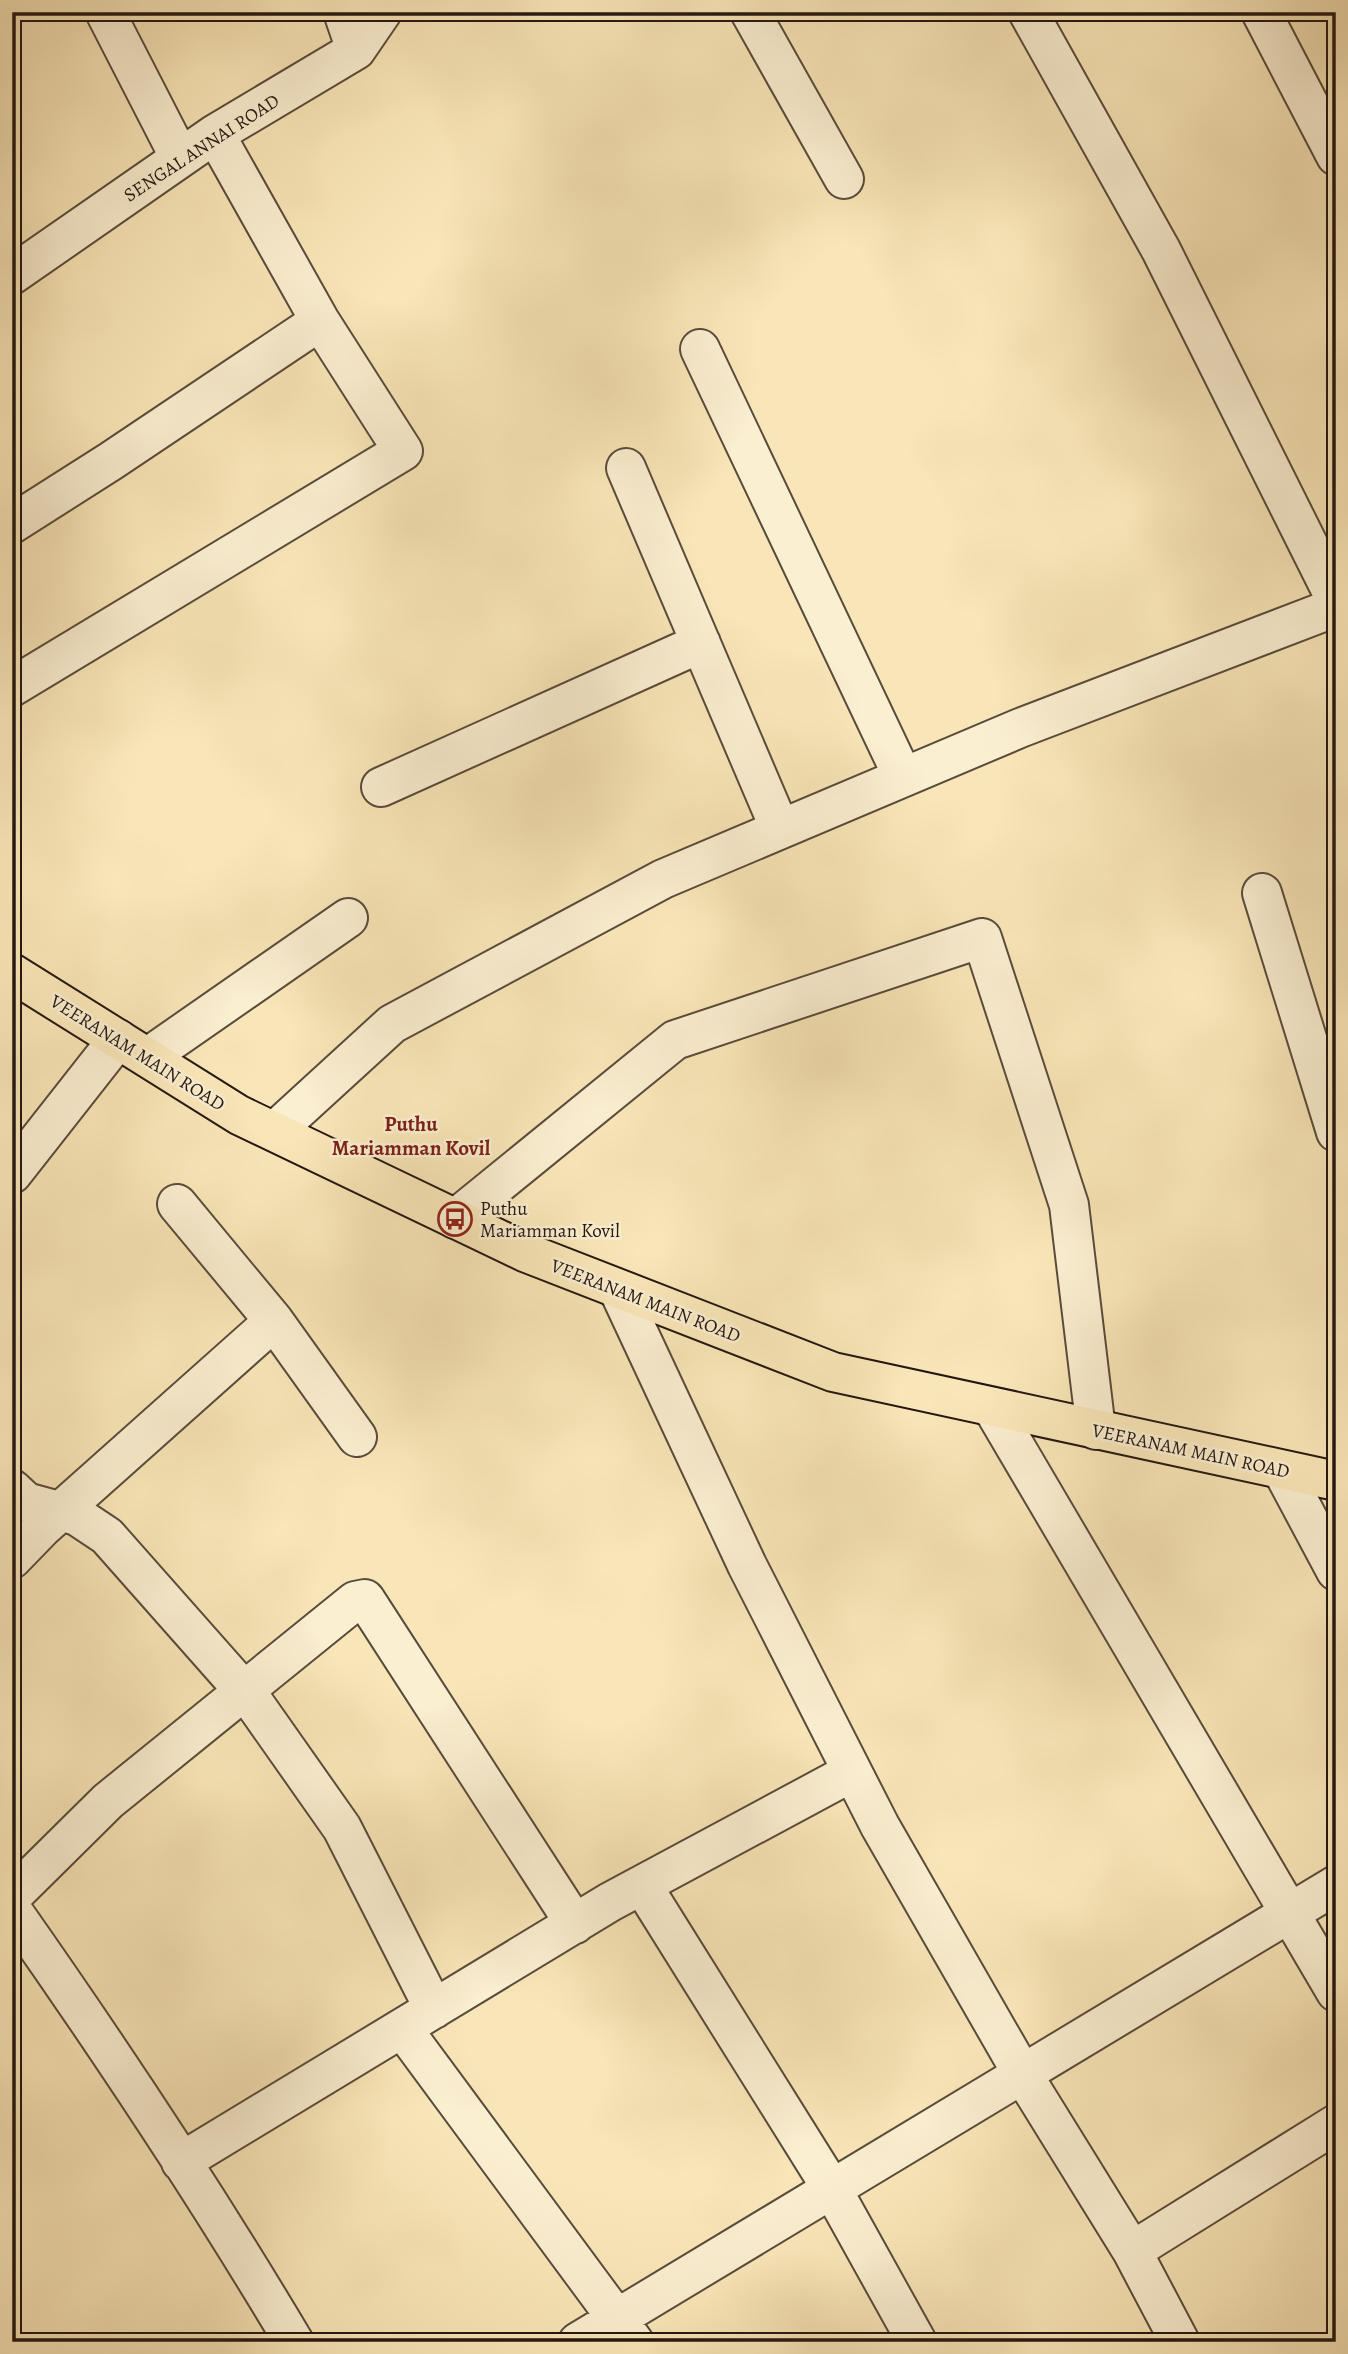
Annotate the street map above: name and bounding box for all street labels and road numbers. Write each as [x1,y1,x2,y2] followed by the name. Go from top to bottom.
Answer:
[119,88,284,208] street label: SENGAL ANNAI ROAD
[44,988,230,1117] street label: VEERANAM MAIN ROAD
[546,1252,744,1349] street label: VEERANAM MAIN ROAD
[1089,1417,1292,1485] street label: VEERANAM MAIN ROAD

